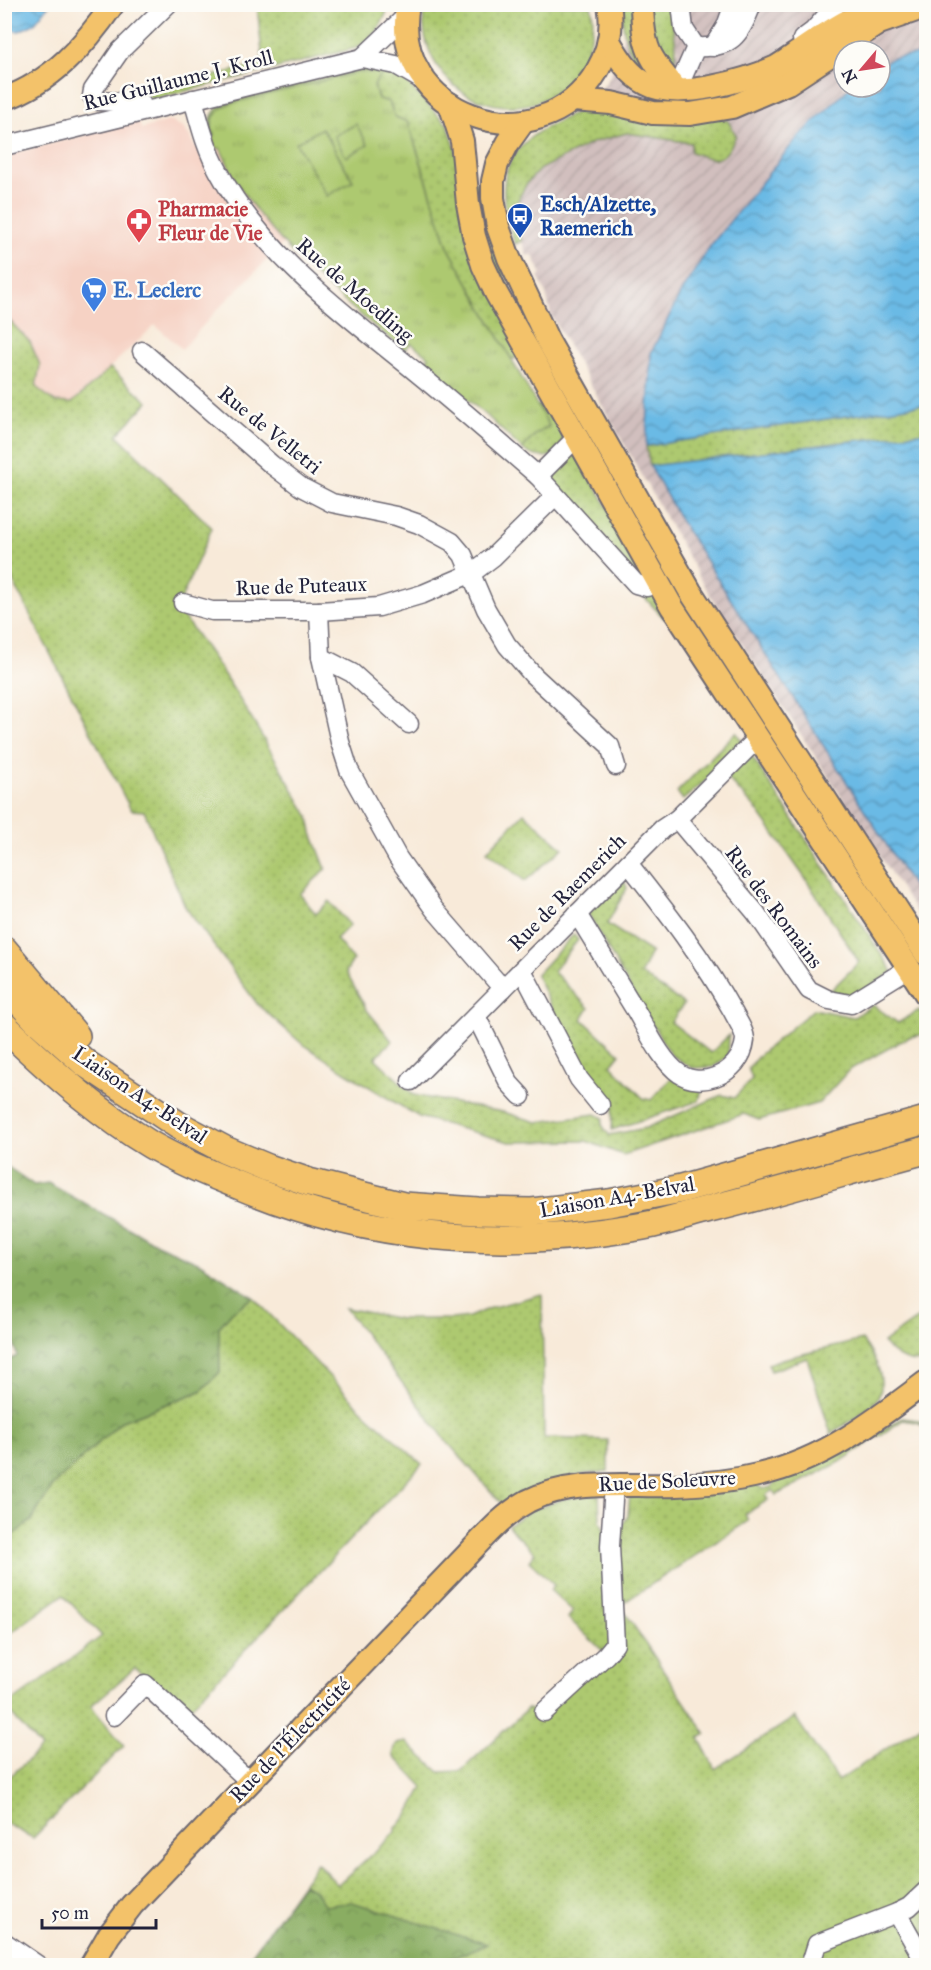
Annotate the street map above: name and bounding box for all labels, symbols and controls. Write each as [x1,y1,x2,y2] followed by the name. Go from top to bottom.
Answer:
[832,39,892,99] north arrow
[80,44,276,116] street label: Rue Guillaume J. Kroll
[838,65,861,87] text: N
[540,191,657,241] place label: Esch/Alzette, Raemerich
[158,196,263,246] place label: Pharmacie Fleur de Vie
[505,201,535,239] bus stop icon: Esch/Alzette, Raemerich
[124,206,154,244] pharmacy icon: Pharmacie Fleur de Vie
[291,232,419,348] street label: Rue de Moedling
[79,275,109,313] supermarket icon: E. Leclerc
[113,277,201,303] place label: E. Leclerc
[213,380,327,480] street label: Rue de Velletri
[235,571,368,601] street label: Rue de Puteaux
[503,828,631,956] street label: Rue de Raemerich
[719,840,829,974] street label: Rue des Romains
[68,1040,213,1150] street label: Liaison A4-Belval
[537,1170,697,1223] street label: Liaison A4-Belval
[598,1464,737,1498] street label: Rue de Soleuvre
[223,1671,356,1808] street label: Rue de l'Électricité
[42,1892,156,1930] scale bar
[51,1902,89,1924] text: 50 m

